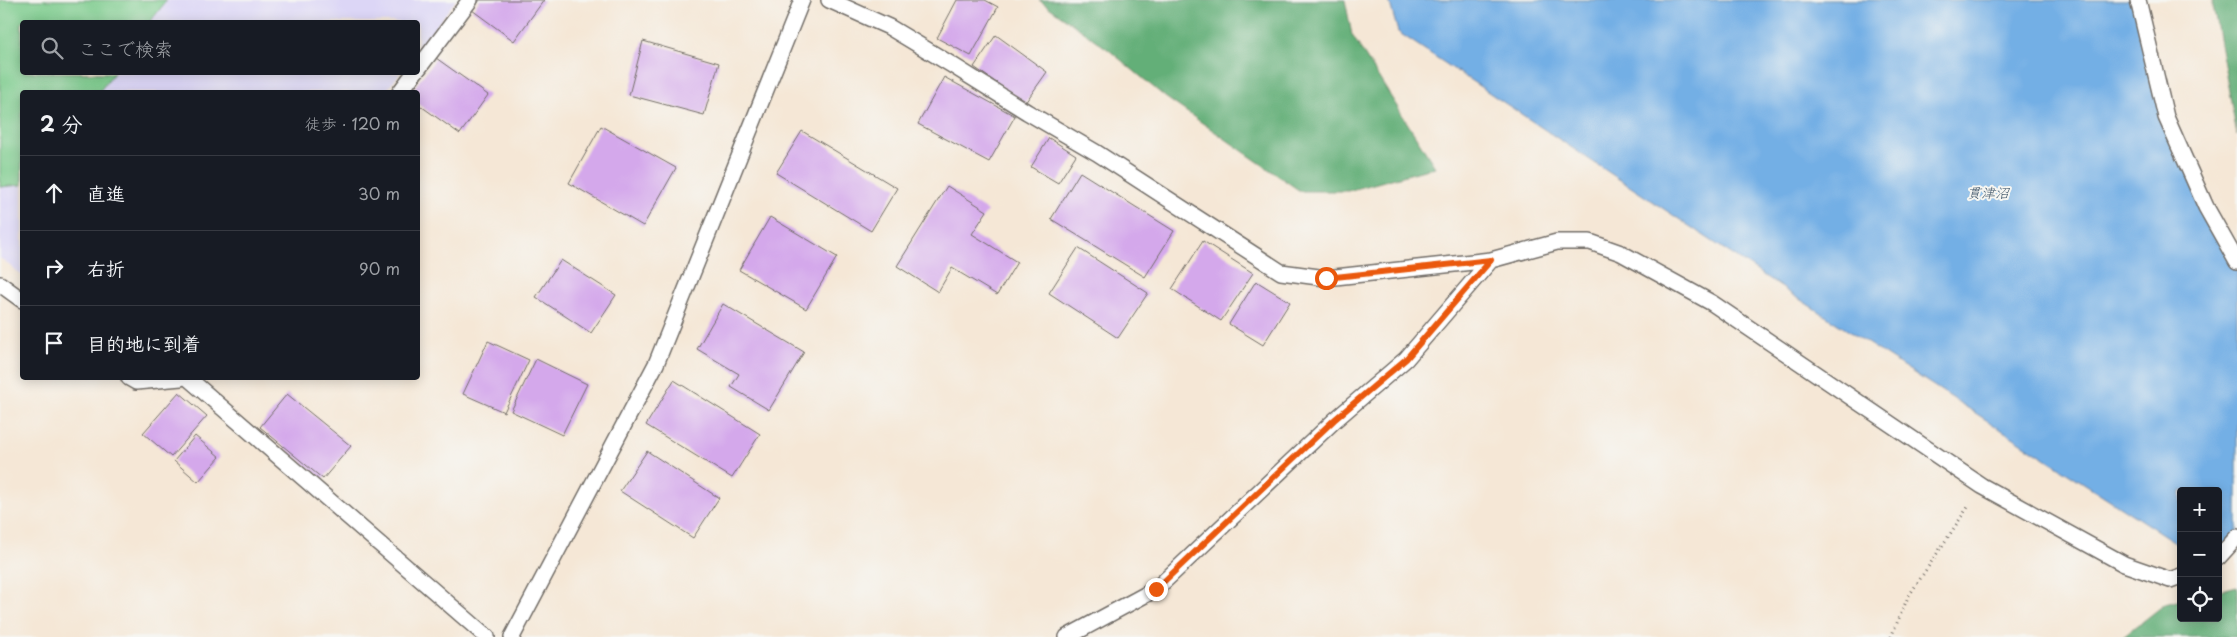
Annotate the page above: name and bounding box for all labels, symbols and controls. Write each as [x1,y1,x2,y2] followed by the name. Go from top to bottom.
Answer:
[20,20,420,75] search box
[38,34,66,62] icon: search
[78,34,173,62] text: ここで検索
[40,107,82,139] text: 2 分
[305,111,400,135] text: 徒歩 · 120 m
[40,179,68,207] icon: ahead
[87,179,125,207] text: 直進
[358,181,400,205] text: 30 m
[1967,182,2010,203] water label: 貫津沼
[40,254,68,282] icon: right
[87,254,125,282] text: 右折
[359,256,400,280] text: 90 m
[1315,267,1338,290] route start
[40,329,68,357] icon: arrive
[87,329,201,357] text: 目的地に到着
[2177,487,2222,622] map controls
[2177,487,2222,532] button: +
[2177,532,2222,577] button: −
[2177,577,2222,622] button: locate
[1145,578,1168,601] route end

